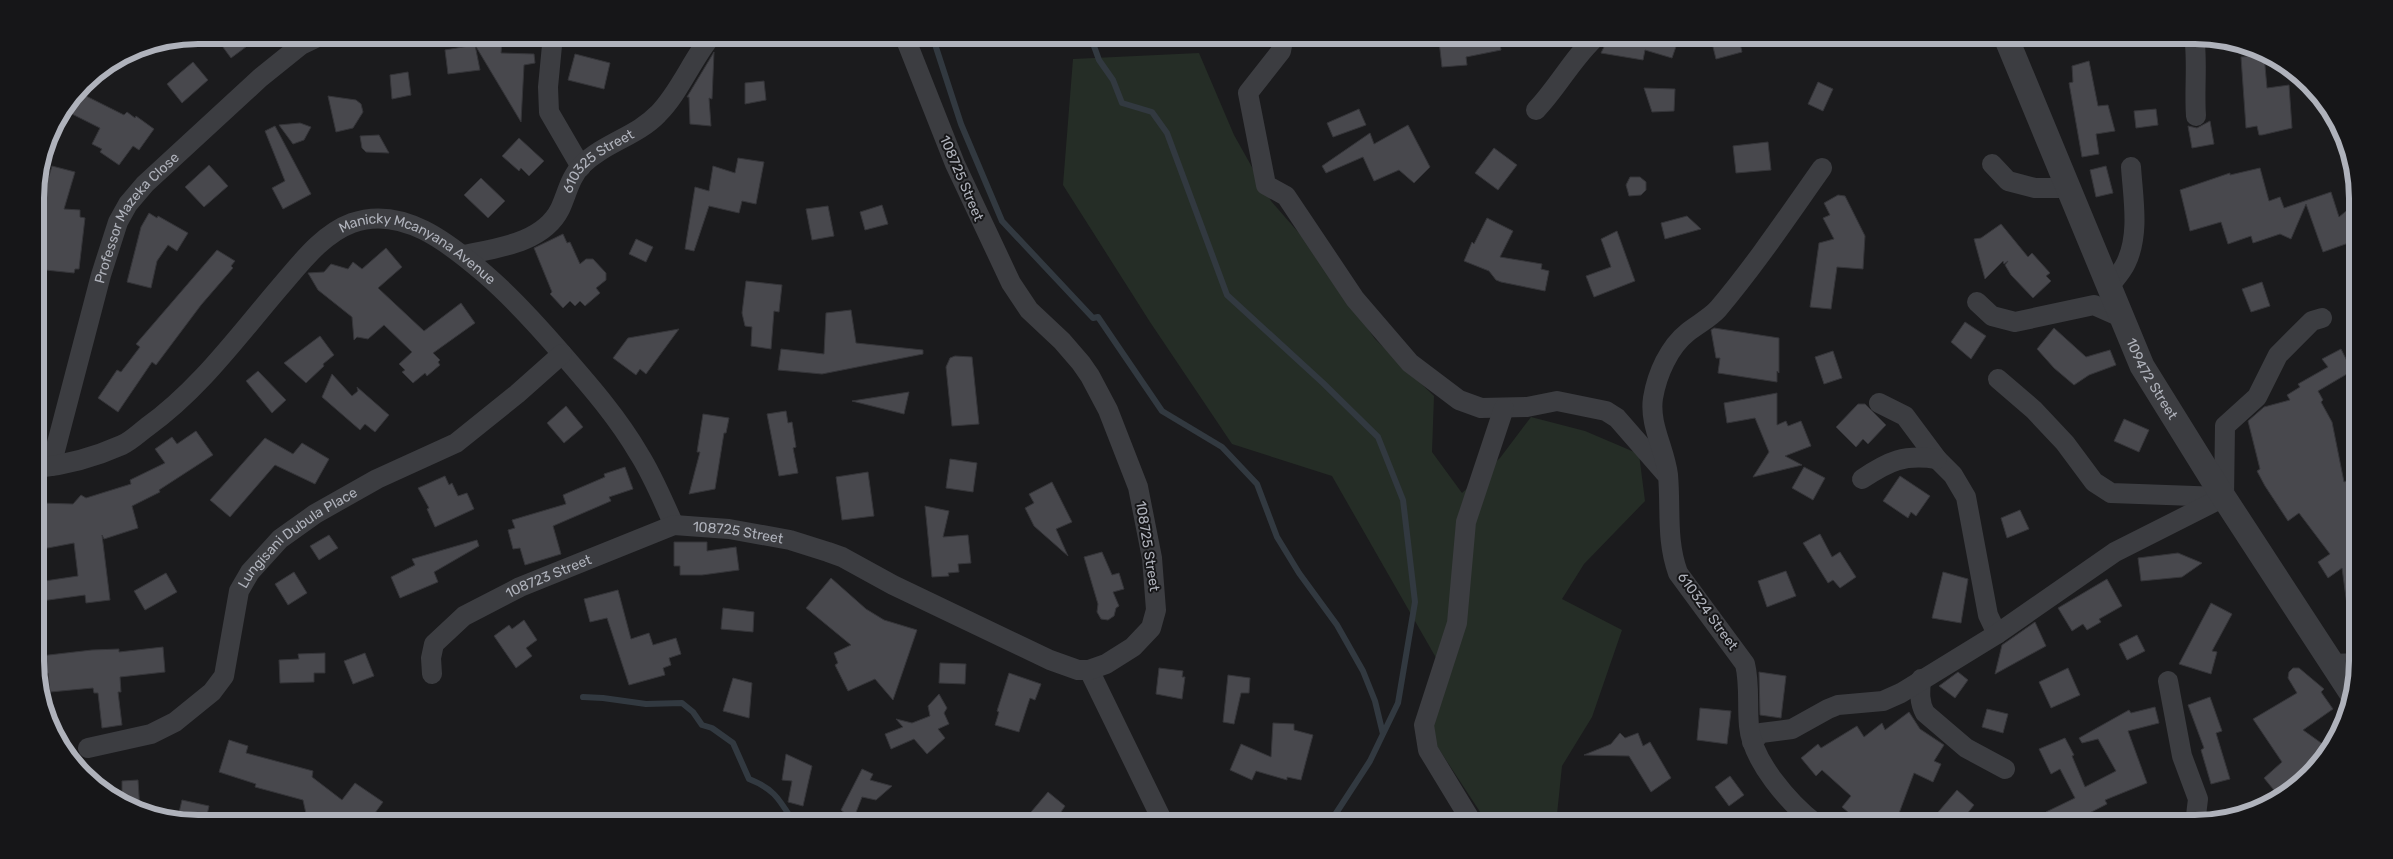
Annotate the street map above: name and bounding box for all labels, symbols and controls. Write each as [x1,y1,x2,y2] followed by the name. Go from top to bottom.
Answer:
[559,126,637,196] street label: 610325 Street
[936,133,987,224] street label: 108725 Street
[91,149,183,285] street label: Professor Mazeka Close
[336,210,499,288] street label: Manicky Mcanyana Avenue
[2122,336,2181,423] street label: 109472 Street
[235,484,360,591] street label: Lungisani Dubula Place
[1132,500,1163,593] street label: 108725 Street
[692,518,785,548] street label: 108725 Street
[503,551,595,602] street label: 108723 Street
[1674,569,1742,654] street label: 610324 Street

